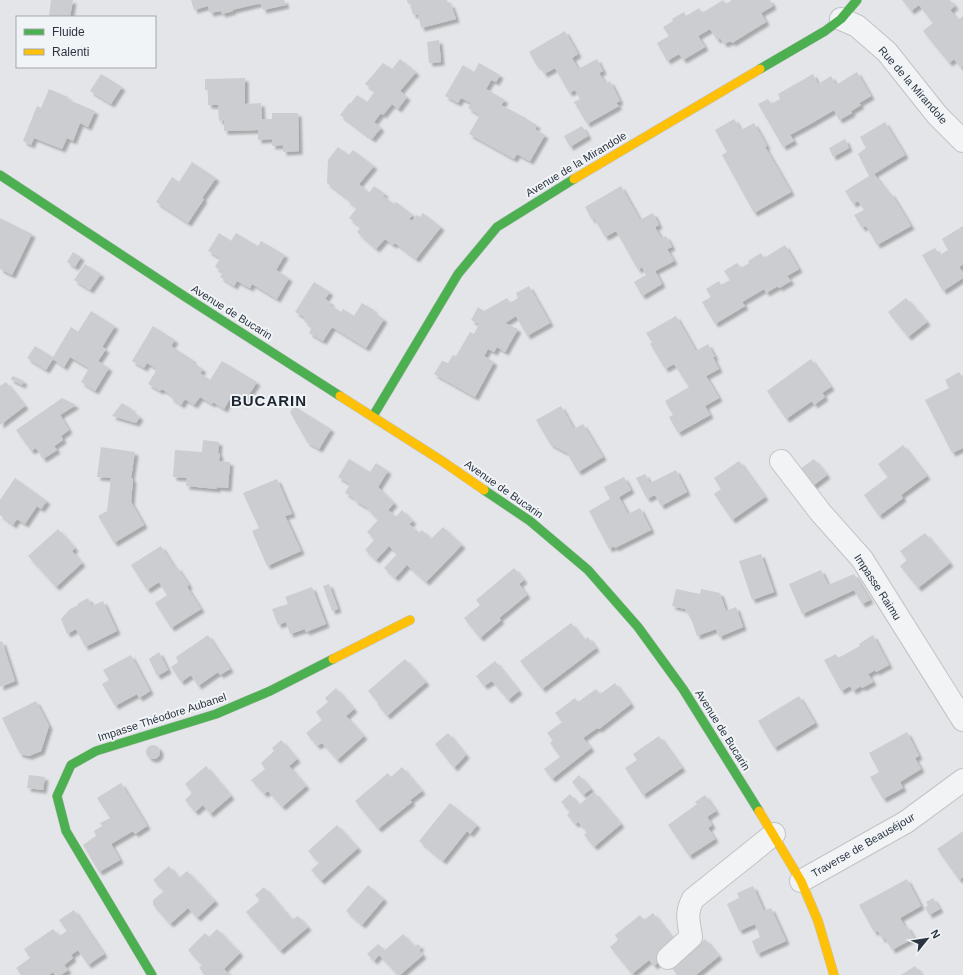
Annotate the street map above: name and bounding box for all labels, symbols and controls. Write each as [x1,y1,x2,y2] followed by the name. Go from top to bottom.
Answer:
[16,16,156,68] legend
[52,25,85,39] text: Fluide
[876,44,950,126] street label: Rue de la Mirandole
[52,45,89,59] text: Ralenti
[523,129,629,199] street label: Avenue de la Mirandole
[189,282,275,342] street label: Avenue de Bucarin
[231,392,307,409] district label: BUCARIN
[463,457,545,521] street label: Avenue de Bucarin
[852,552,904,622] street label: Impasse Raimu
[693,687,753,773] street label: Avenue de Bucarin
[96,691,228,743] street label: Impasse Théodore Aubanel
[809,810,917,879] street label: Traverse de Beauséjour
[907,919,947,959] north arrow
[928,928,943,940] text: N

